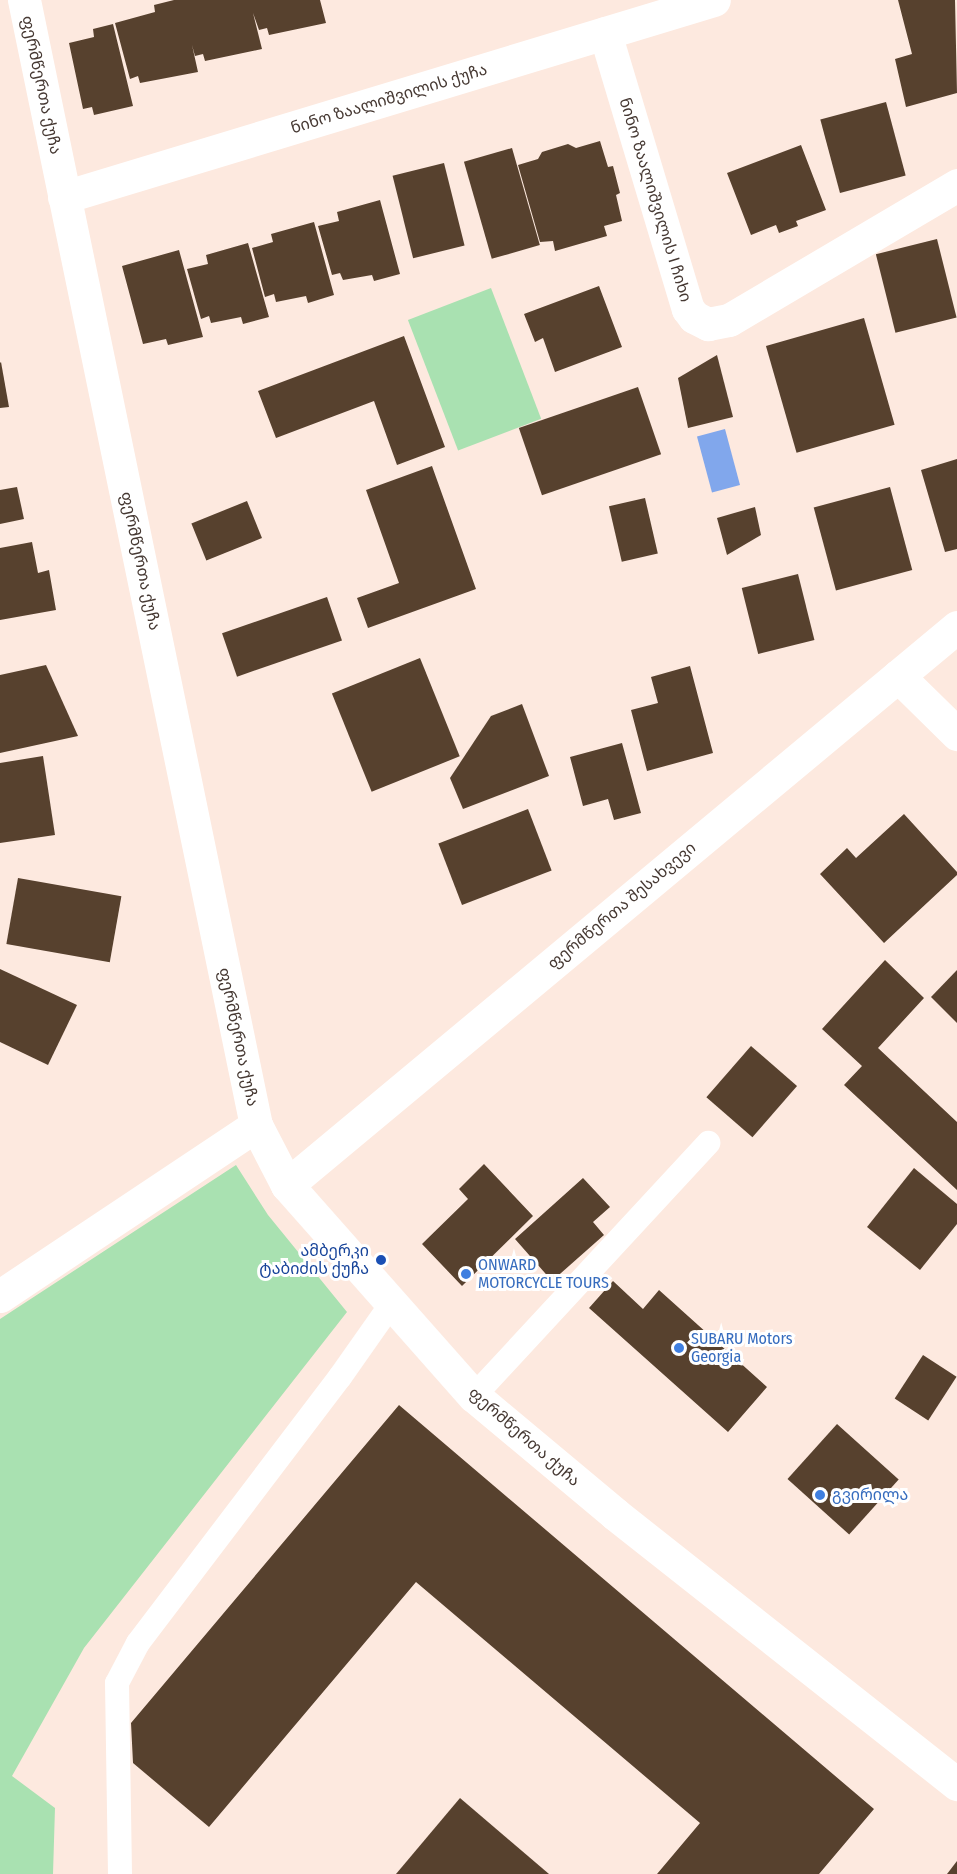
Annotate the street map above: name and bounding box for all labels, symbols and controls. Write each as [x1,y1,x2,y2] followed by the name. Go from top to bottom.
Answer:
[17,14,65,156] street label: ფერმწერთა ქუჩა
[288,60,490,138] street label: ნინო ზაალიშვილის ქუჩა
[615,96,695,304] street label: ნინო ზაალიშვილის I ჩიხი
[116,490,164,632] street label: ფერმწერთა ქუჩა
[544,838,700,974] street label: ფერმწერთა შესახვევი
[214,966,262,1108] street label: ფერმწერთა ქუჩა
[259,1241,369,1279] place label: ამბერკი ტაბიძის ქუჩა
[374,1253,388,1267] marker: ამბერკი ტაბიძის ქუჩა
[478,1255,609,1293] place label: ONWARD MOTORCYCLE TOURS
[459,1267,473,1281] marker: ONWARD MOTORCYCLE TOURS
[691,1329,793,1367] place label: SUBARU Motors Georgia
[672,1341,686,1355] marker: SUBARU Motors Georgia
[464,1383,584,1491] street label: ფერმწერთა ქუჩა
[832,1485,908,1505] place label: გვირილა
[813,1488,827,1502] marker: გვირილა

